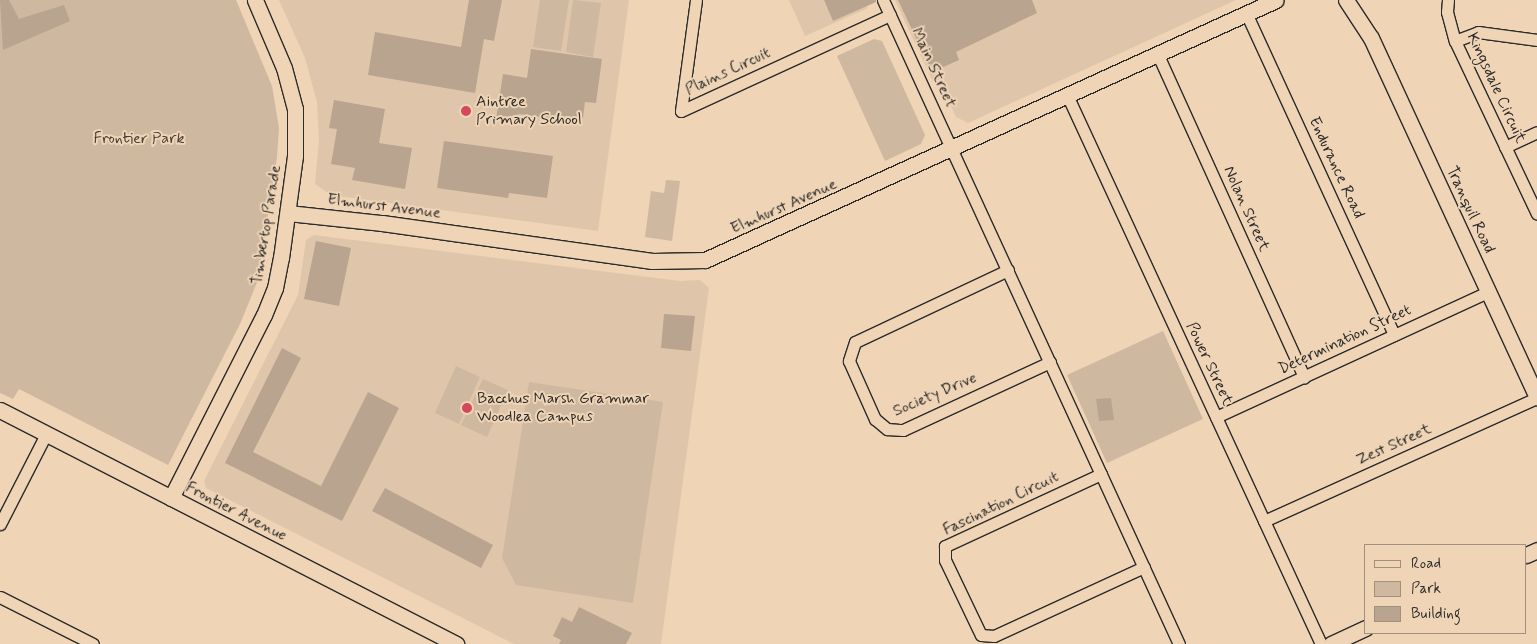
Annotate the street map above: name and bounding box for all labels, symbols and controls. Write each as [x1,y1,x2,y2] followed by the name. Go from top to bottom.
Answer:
[906,25,960,111] street label: Main Street
[1463,31,1529,145] street label: Kingsdale Circuit
[680,43,776,101] street label: Plains Circuit
[476,92,582,130] place label: Aintree Primary School
[460,105,472,117] marker: Aintree Primary School
[1305,115,1367,221] street label: Endurance Road
[94,129,184,149] park label: Frontier Park
[1219,163,1273,255] street label: Nolan Street
[1442,164,1498,256] street label: Tranquil Road
[248,165,286,285] street label: Timbertop Parade
[728,175,840,239] street label: Elmhurst Avenue
[326,191,442,223] street label: Elmhurst Avenue
[1274,300,1416,380] street label: Determination Street
[1181,319,1237,409] street label: Power Street
[891,369,979,421] street label: Society Drive
[477,389,650,427] place label: Bacchus Marsh Grammar Woodlea Campus
[461,402,473,414] marker: Bacchus Marsh Grammar Woodlea Campus
[1353,420,1435,470] street label: Zest Street
[940,468,1062,540] street label: Fascination Circuit
[183,479,289,545] street label: Frontier Avenue
[1364,544,1527,634] legend
[1411,554,1441,574] text: Road
[1411,579,1441,599] text: Park
[1411,604,1461,624] text: Building

